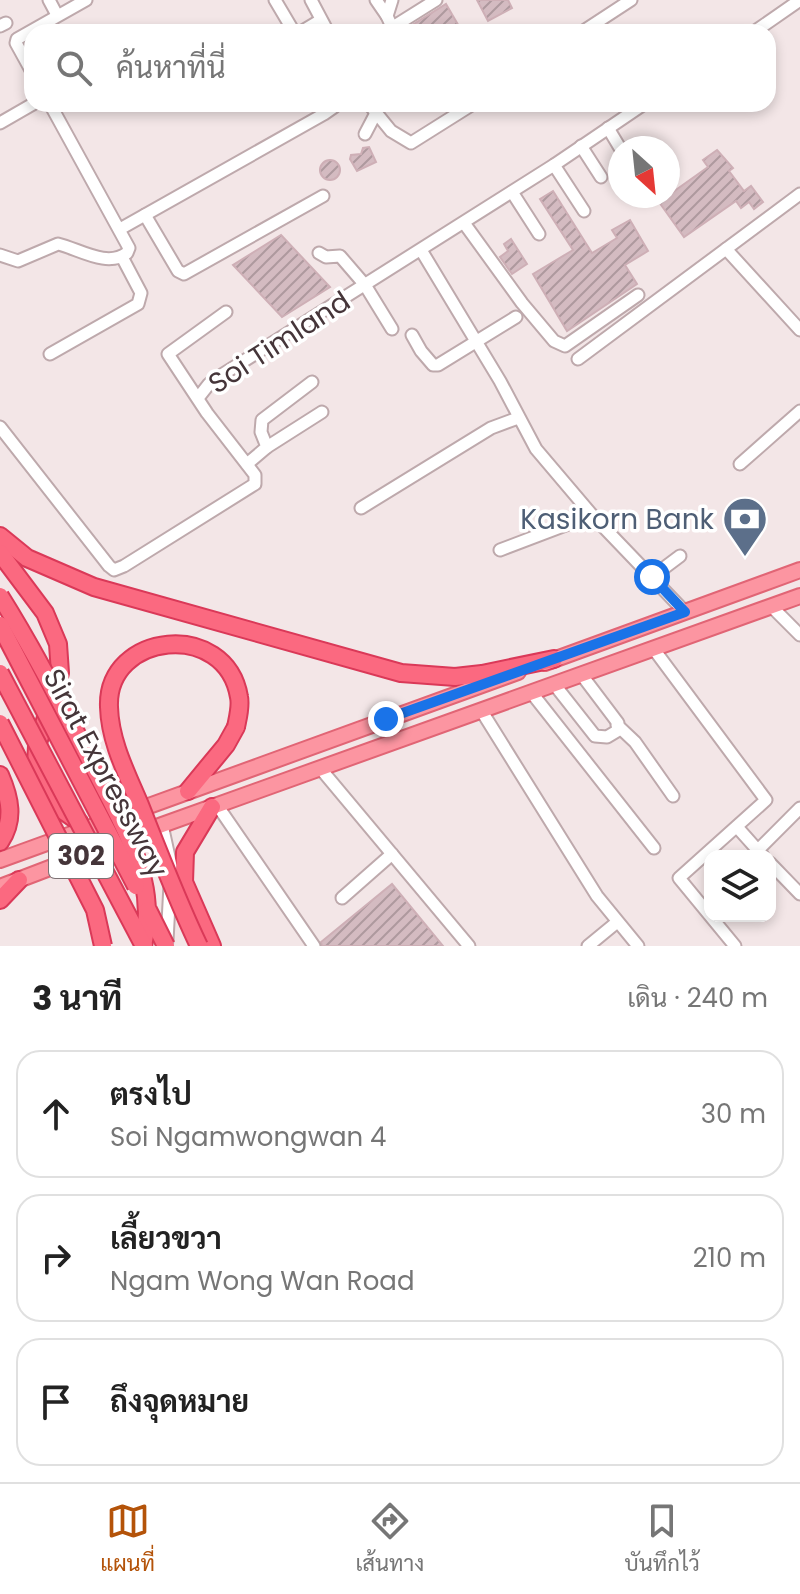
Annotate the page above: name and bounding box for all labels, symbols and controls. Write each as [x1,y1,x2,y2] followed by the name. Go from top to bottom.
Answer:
[24,24,776,112] search box
[52,46,96,90] icon: search
[116,46,226,89] text: ค้นหาที่นี่
[608,136,680,208] north arrow
[201,282,358,403] street label: Soi Timland
[721,495,769,558] bank icon: Kasikorn Bank
[520,500,715,539] place label: Kasikorn Bank
[634,559,670,595] route start
[34,662,177,885] street label: Sirat Expressway
[368,701,404,737] route end
[49,834,113,878] road number: 302
[704,850,776,922] map controls
[704,850,776,922] button: layers
[32,974,122,1022] text: 3 นาที
[627,980,768,1016] text: เดิน · 240 m
[110,1073,192,1116] text: ตรงไป
[34,1092,78,1136] icon: ahead
[701,1096,766,1132] text: 30 m
[110,1119,386,1155] text: Soi Ngamwongwan 4
[110,1217,222,1260] text: เลี้ยวขวา
[34,1236,78,1280] icon: right
[693,1240,766,1276] text: 210 m
[110,1263,414,1299] text: Ngam Wong Wan Road
[34,1380,78,1424] icon: arrive
[110,1380,249,1423] text: ถึงจุดหมาย
[100,1499,155,1580] tab: แผนที่
[355,1499,424,1580] tab: เส้นทาง
[625,1499,700,1580] tab: บันทึกไว้

